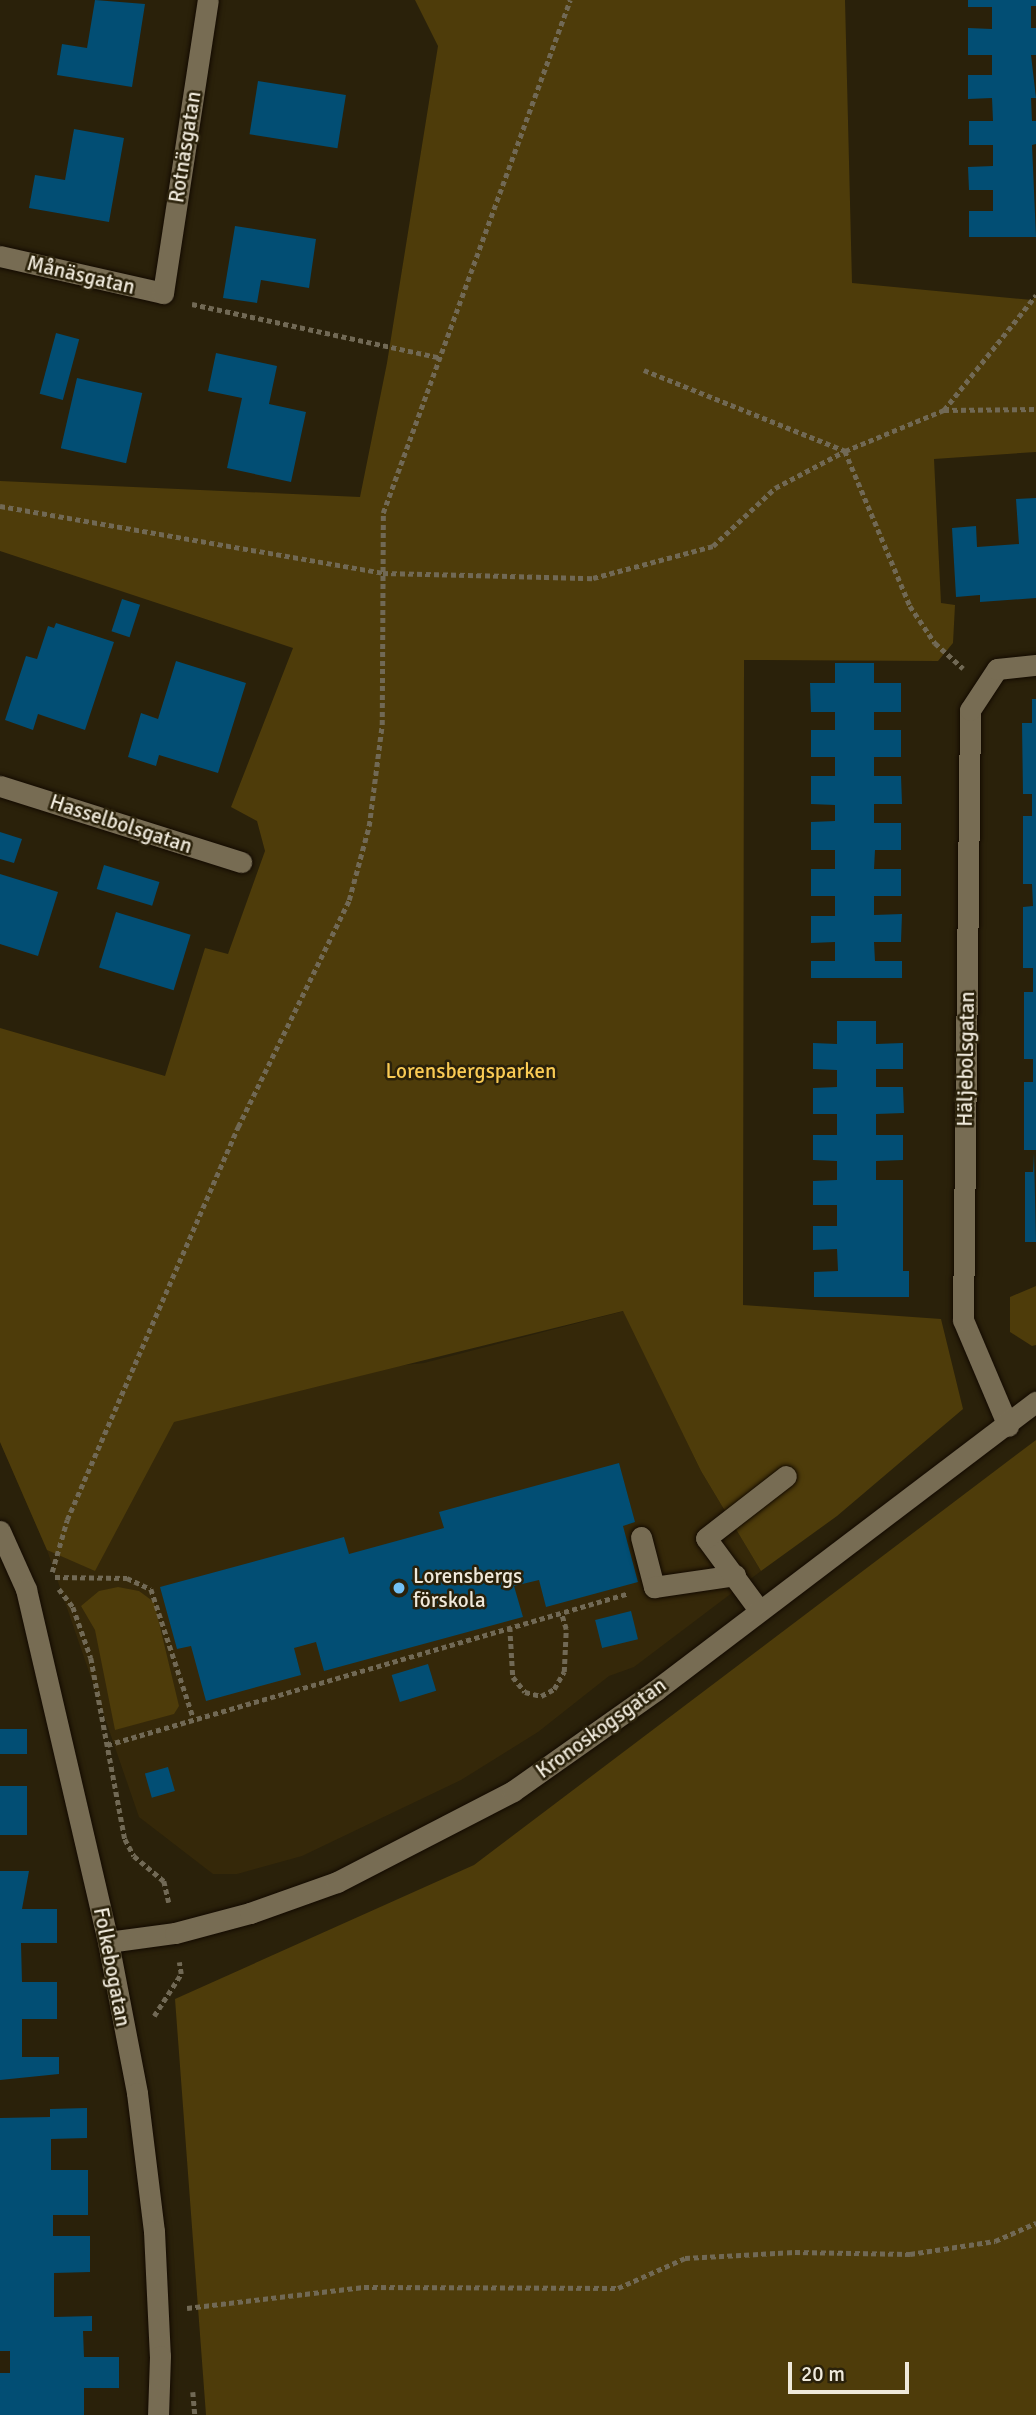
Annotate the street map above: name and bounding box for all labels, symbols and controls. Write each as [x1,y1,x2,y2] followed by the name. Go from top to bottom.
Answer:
[164,89,206,205] street label: Rotnäsgatan
[25,250,137,300] street label: Månäsgatan
[47,789,195,859] street label: Hasselbolsgatan
[952,991,980,1127] street label: Häljebolsgatan
[386,1058,556,1084] park label: Lorensbergsparken
[413,1563,522,1613] place label: Lorensbergs förskola
[391,1580,407,1596] marker: Lorensbergs förskola
[531,1672,671,1784] street label: Kronoskogsgatan
[88,1905,136,2029] street label: Folkebogatan
[791,2348,912,2392] scale bar
[801,2361,845,2387] text: 20 m

